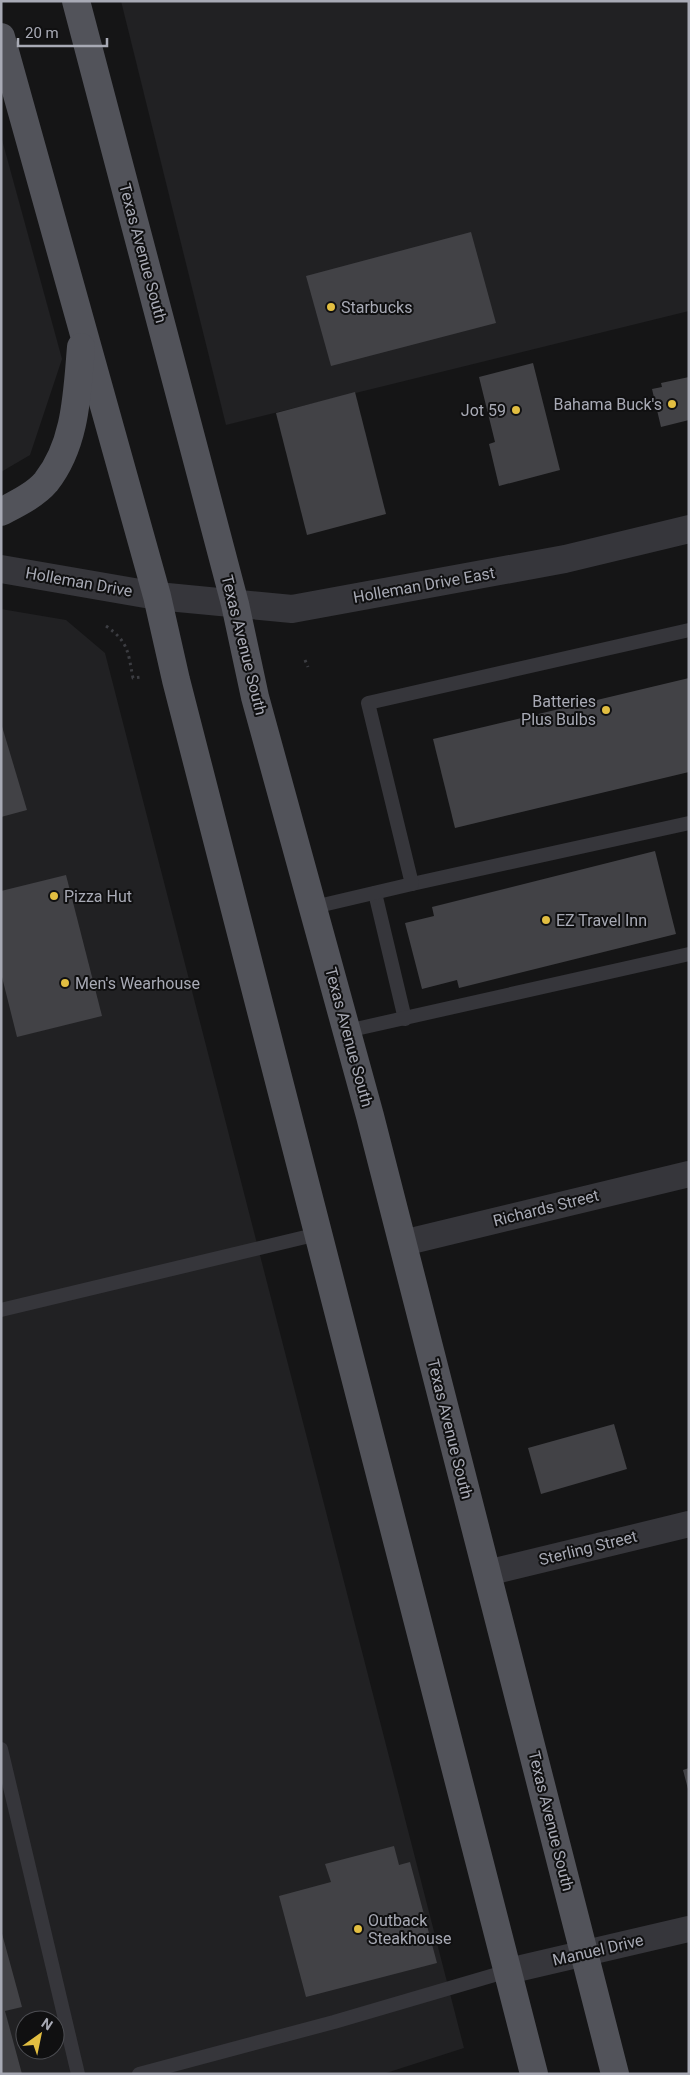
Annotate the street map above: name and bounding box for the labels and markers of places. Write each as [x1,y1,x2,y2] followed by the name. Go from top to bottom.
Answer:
[341,298,412,317] place label: Starbucks
[325,301,337,313] marker: Starbucks
[553,395,662,414] place label: Bahama Buck's
[666,398,678,410] marker: Bahama Buck's
[461,401,506,420] place label: Jot 59
[510,404,522,416] marker: Jot 59
[521,692,596,729] place label: Batteries Plus Bulbs
[600,704,612,716] marker: Batteries Plus Bulbs
[64,887,132,906] place label: Pizza Hut
[48,890,60,902] marker: Pizza Hut
[556,911,647,930] place label: EZ Travel Inn
[540,914,552,926] marker: EZ Travel Inn
[75,974,200,993] place label: Men's Wearhouse
[59,977,71,989] marker: Men's Wearhouse
[368,1911,452,1948] place label: Outback Steakhouse
[352,1923,364,1935] marker: Outback Steakhouse

